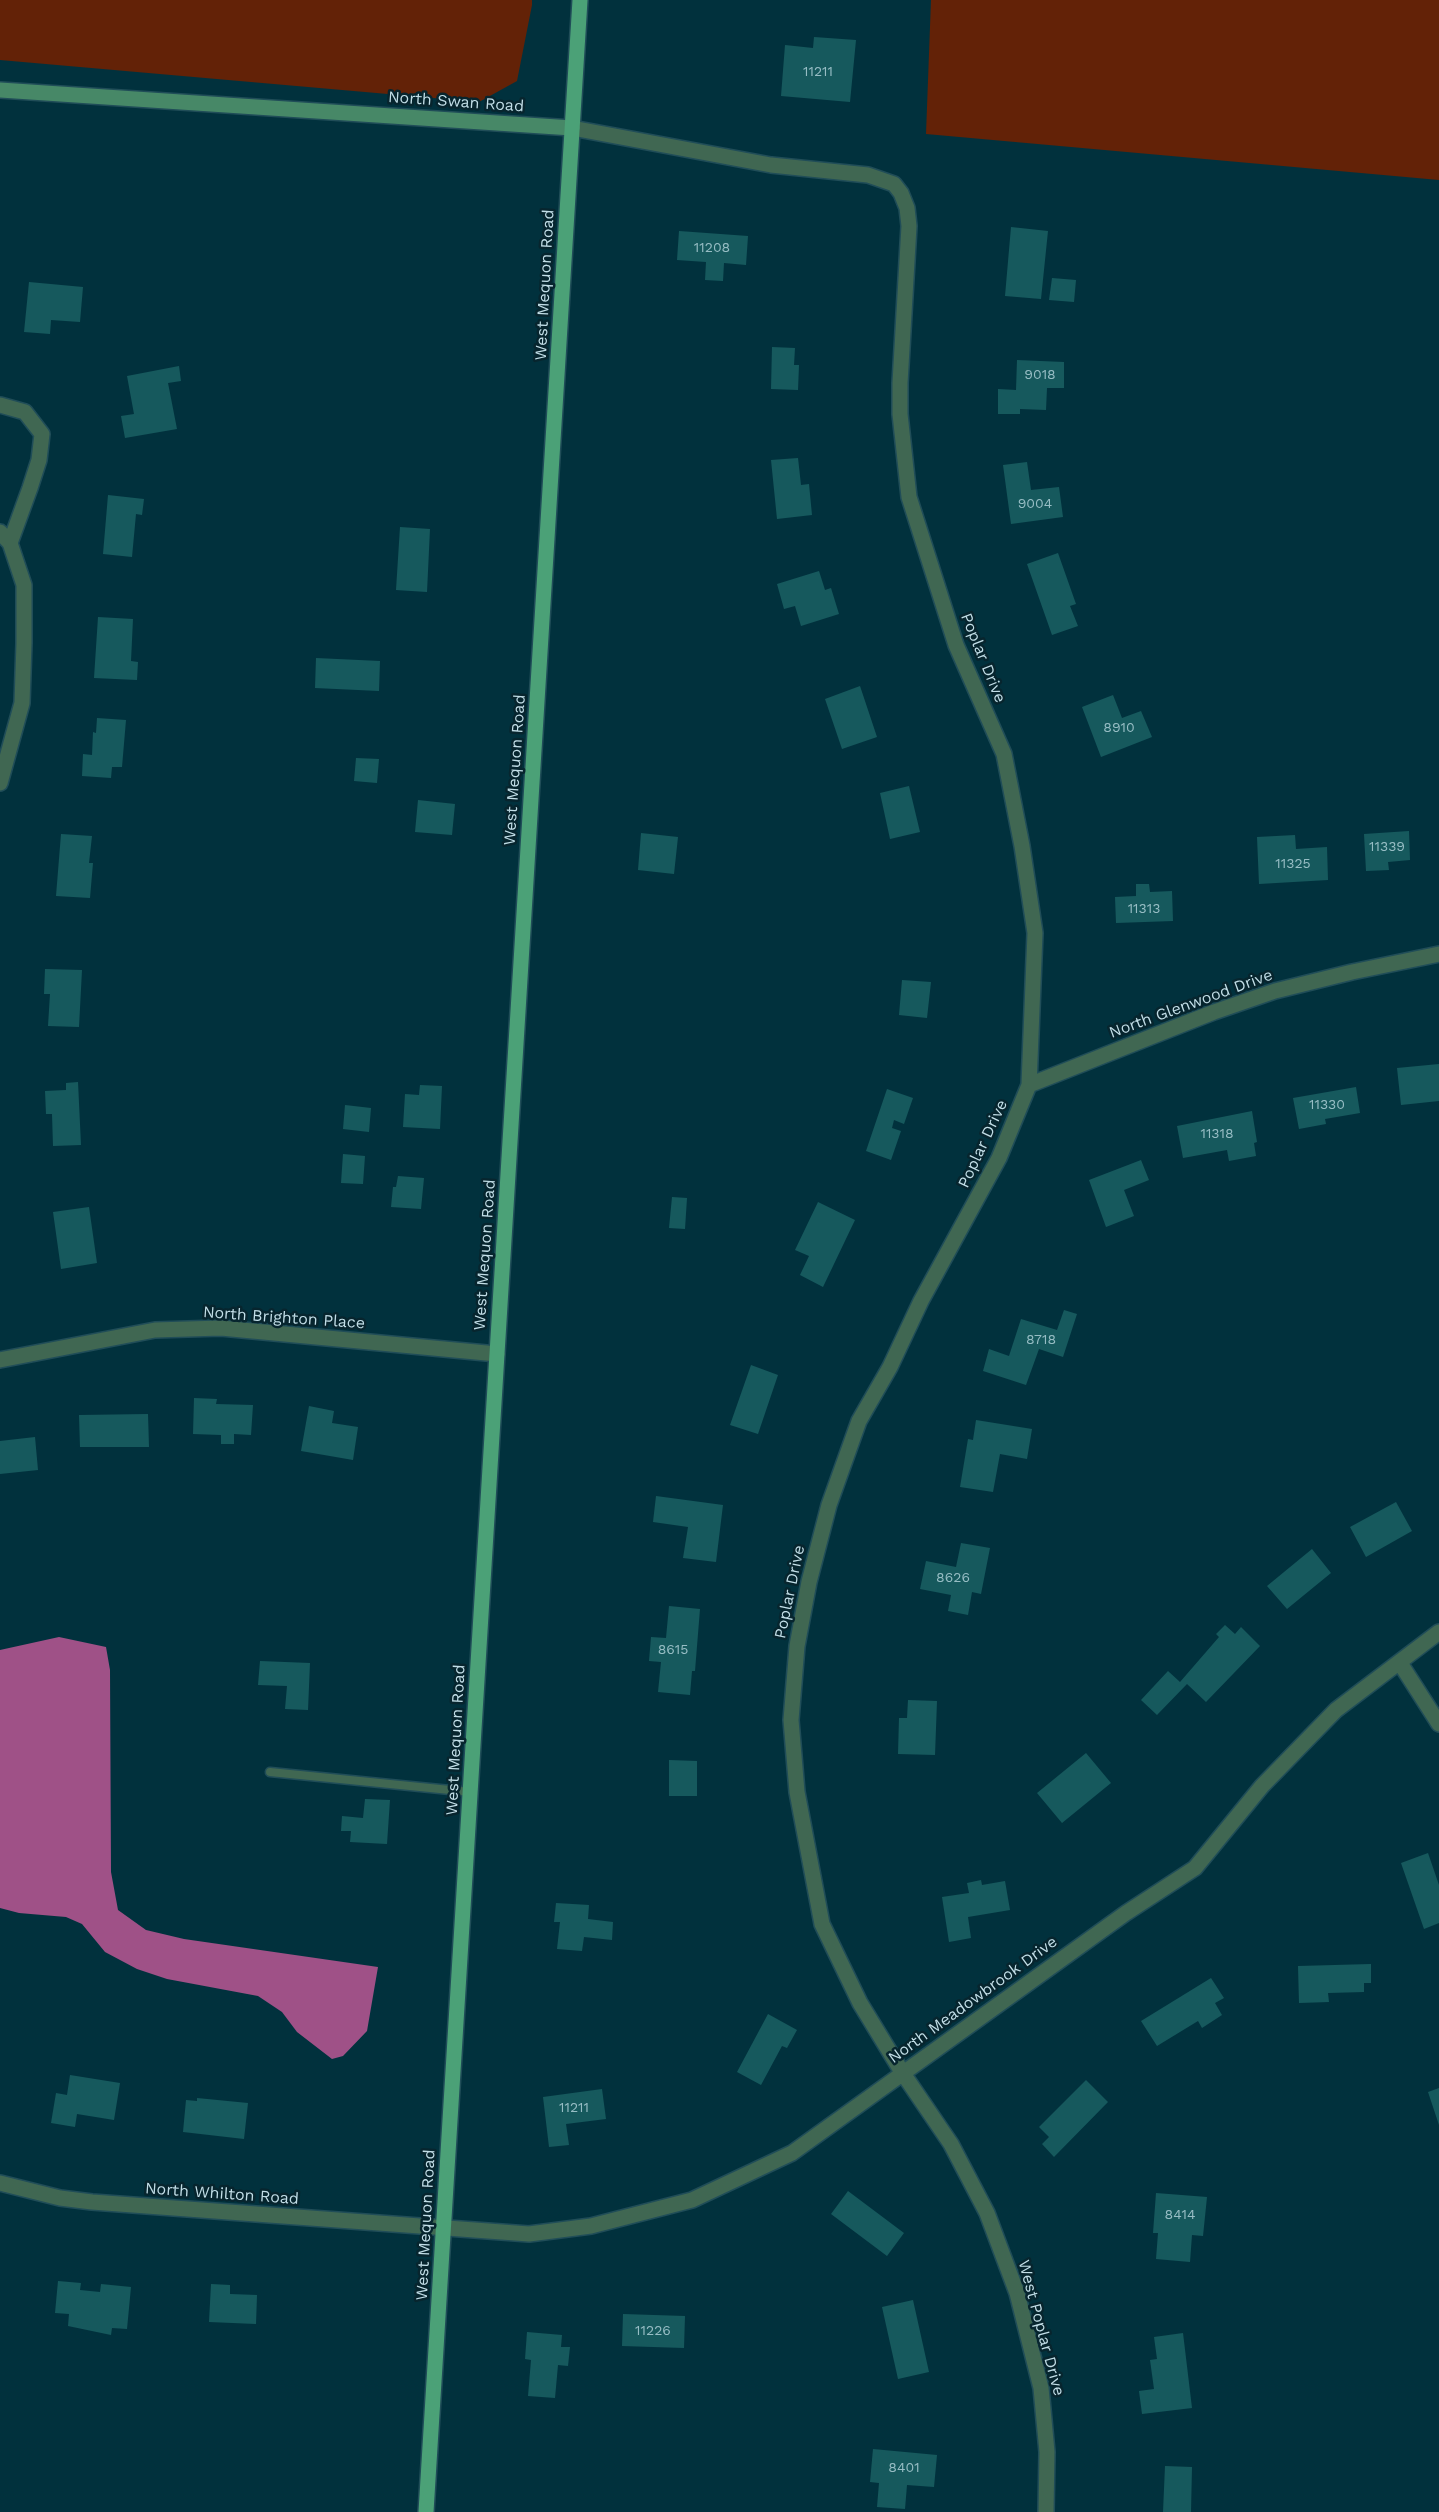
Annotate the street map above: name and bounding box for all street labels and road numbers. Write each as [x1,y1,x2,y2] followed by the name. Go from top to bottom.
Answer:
[387,88,525,116] street label: North Swan Road
[531,209,559,361] street label: West Mequon Road
[956,610,1010,706] street label: Poplar Drive
[500,694,530,846] street label: West Mequon Road
[1107,965,1275,1043] street label: North Glenwood Drive
[954,1097,1012,1191] street label: Poplar Drive
[470,1179,500,1331] street label: West Mequon Road
[202,1303,366,1333] street label: North Brighton Place
[771,1544,809,1640] street label: Poplar Drive
[442,1664,470,1816] street label: West Mequon Road
[885,1932,1061,2068] street label: North Meadowbrook Drive
[412,2149,440,2301] street label: West Mequon Road
[144,2179,300,2209] street label: North Whilton Road
[1014,2258,1068,2398] street label: West Poplar Drive

